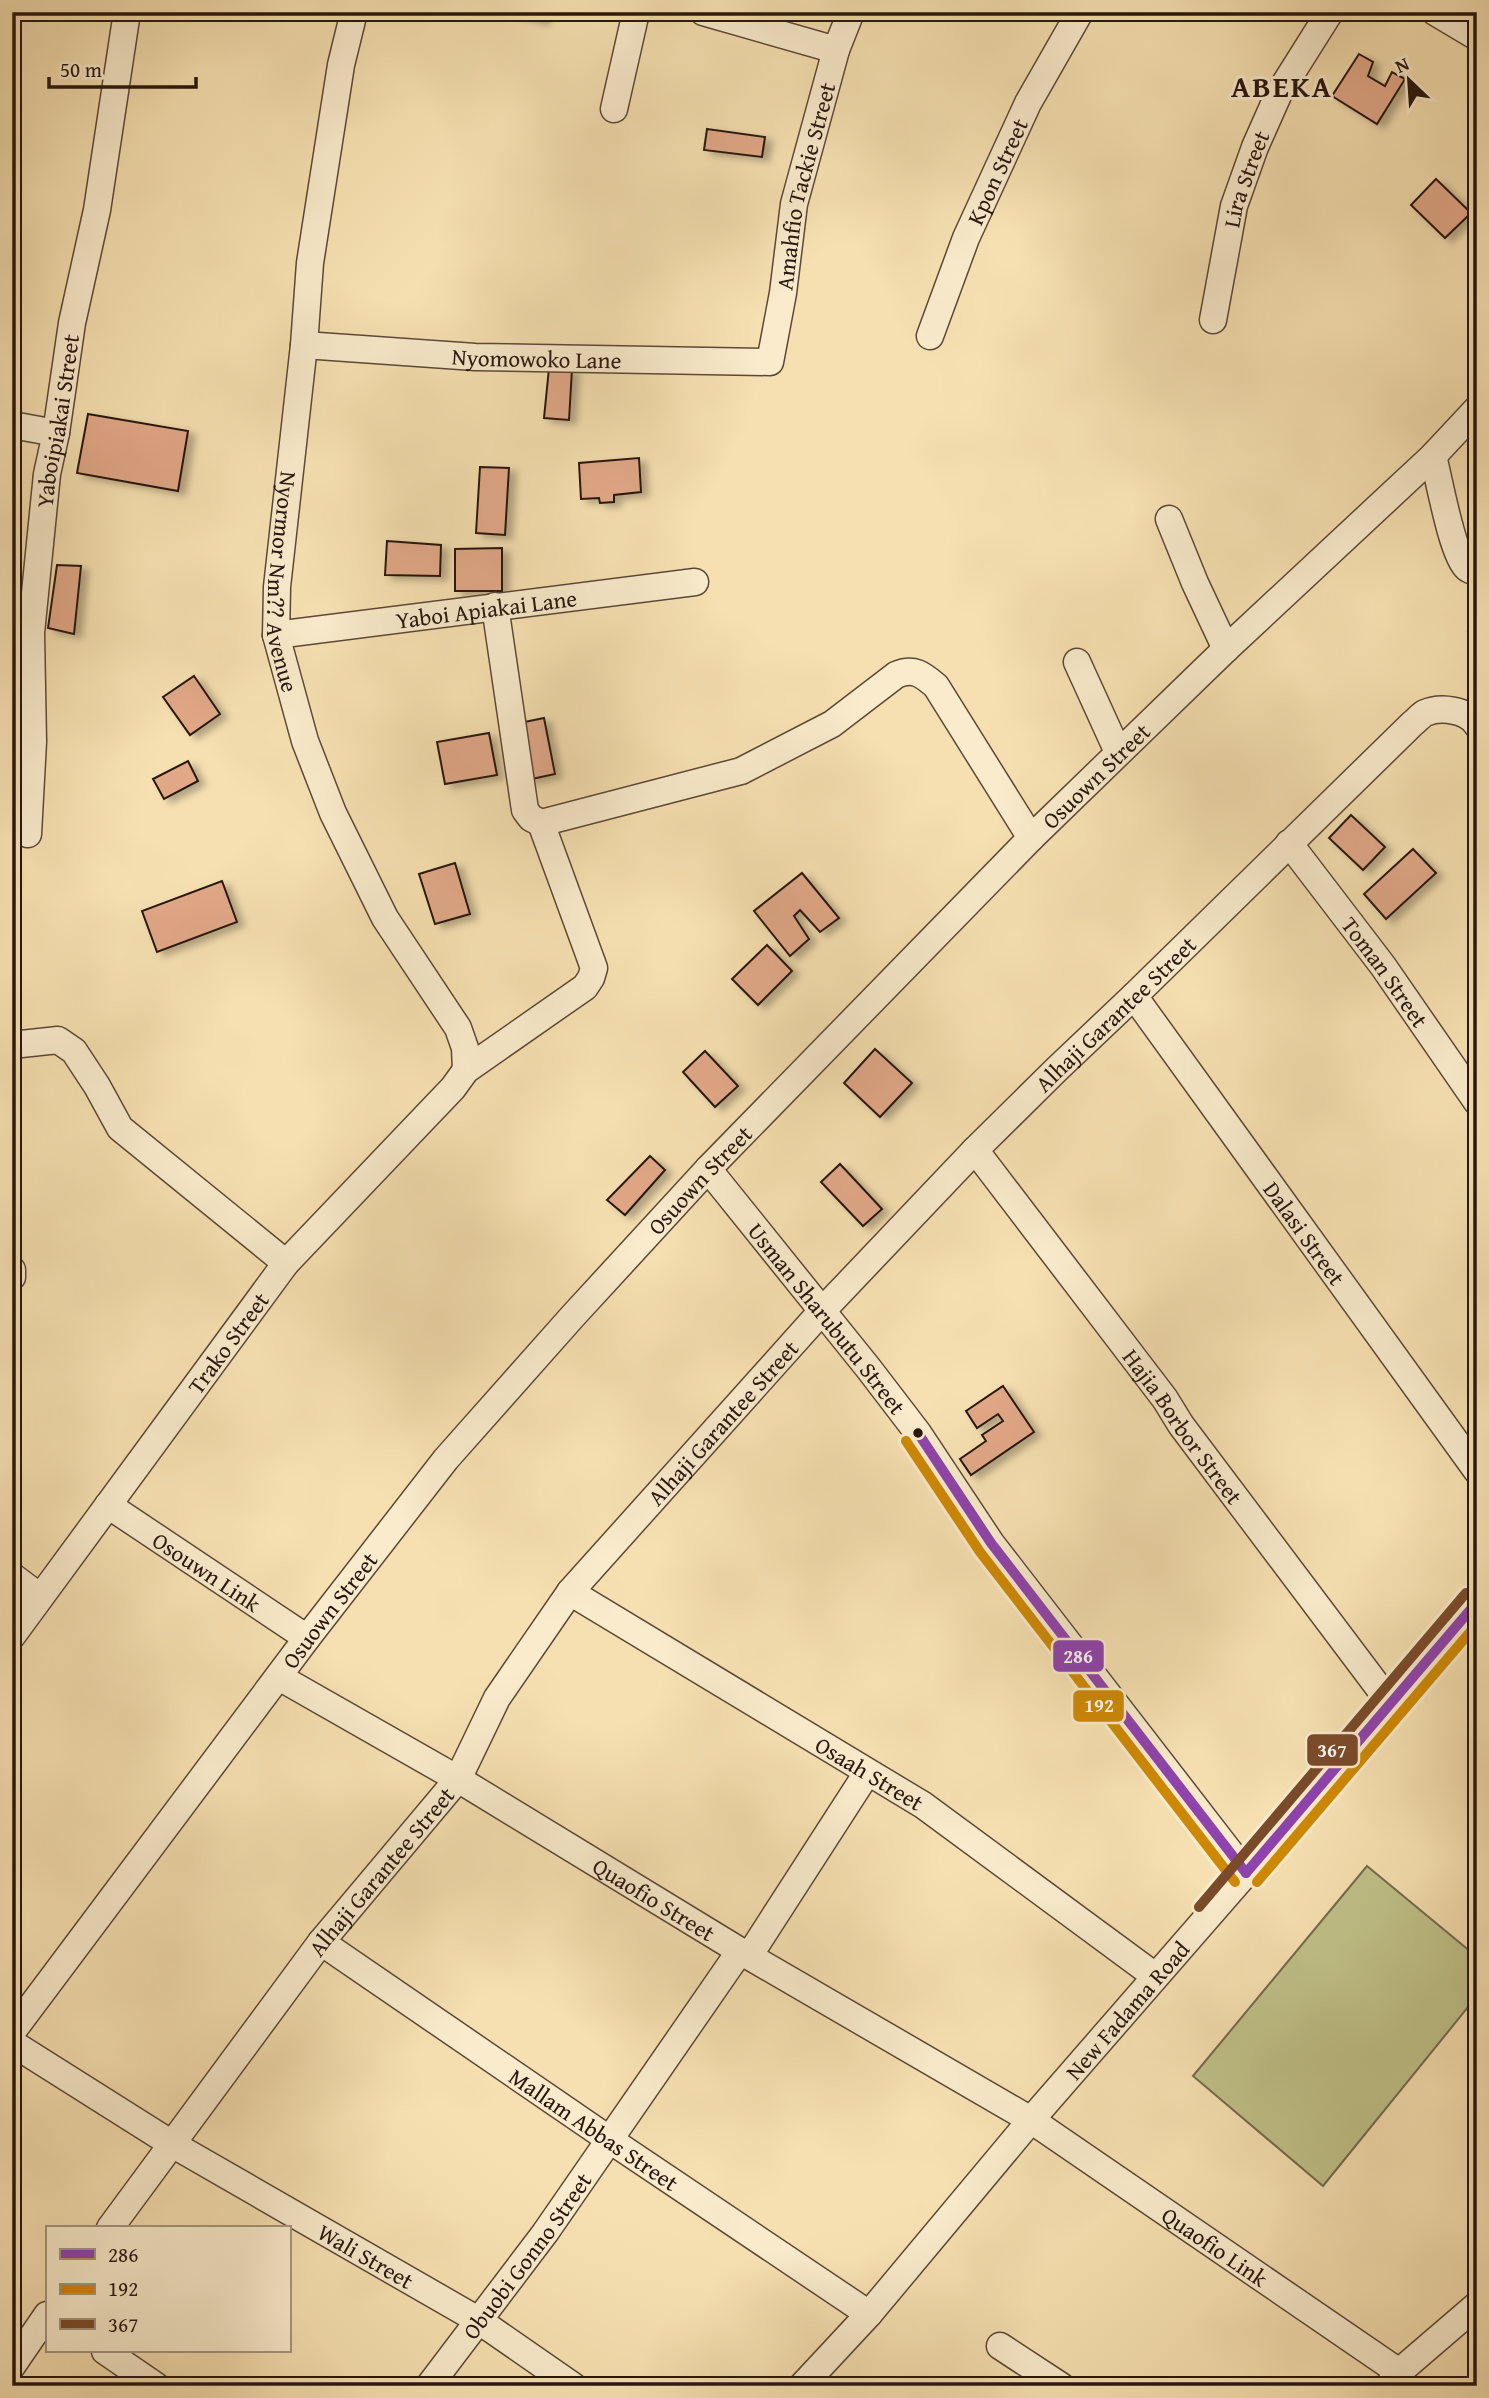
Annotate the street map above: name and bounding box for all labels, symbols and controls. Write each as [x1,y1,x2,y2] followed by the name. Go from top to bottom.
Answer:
[49,46,196,90] scale bar
[1374,46,1444,116] north arrow
[1390,49,1414,80] text: N
[60,54,102,85] text: 50 m
[1231,64,1333,108] district label: ABEKA
[767,78,843,292] street label: Amahfio Tackie Street
[958,112,1036,230] street label: Kpon Street
[1214,125,1277,230] street label: Lira Street
[27,332,87,509] street label: Yaboipiakai Street
[451,339,622,376] street label: Nyomowoko Lane
[259,470,307,696] street label: Nyormor Nm?? Avenue
[394,581,579,636] street label: Yaboi Apiakai Lane
[1034,715,1157,836] street label: Osuown Street
[1334,909,1437,1034] street label: Toman Street
[1027,928,1203,1099] street label: Alhaji Garantee Street
[639,1117,759,1242] street label: Osuown Street
[1256,1174,1354,1291] street label: Dalasi Street
[741,1215,914,1421] street label: Usman Sharubutu Street
[179,1285,276,1400] street label: Trako Street
[639,1332,805,1512] street label: Alhaji Garantee Street
[1116,1341,1251,1511] street label: Hajia Borbor Street
[911,1426,925,1440] unlabelled marker
[146,1523,268,1619] street label: Osouwn Link
[273,1545,385,1675] street label: Osuown Street
[1052,1639,1105,1673] line badge: 286
[1063,1642,1093,1670] text: 286
[1072,1689,1125,1723] line badge: 192
[1084,1691,1114,1719] text: 192
[809,1727,930,1818] street label: Osaah Street
[1306,1733,1359,1767] line badge: 367
[1317,1736,1347,1764] text: 367
[300,1779,462,1963] street label: Alhaji Garantee Street
[587,1849,722,1949] street label: Quaofio Street
[1057,1933,1197,2087] street label: New Fadama Road
[503,2059,686,2198] street label: Mallam Abbas Street
[454,2165,599,2346] street label: Obuobi Gonno Street
[1155,2198,1275,2294] street label: Quaofio Link
[312,2215,420,2296] street label: Wali Street
[46,2226,290,2352] legend
[108,2239,138,2270] text: 286
[108,2273,138,2304] text: 192
[108,2309,138,2340] text: 367

